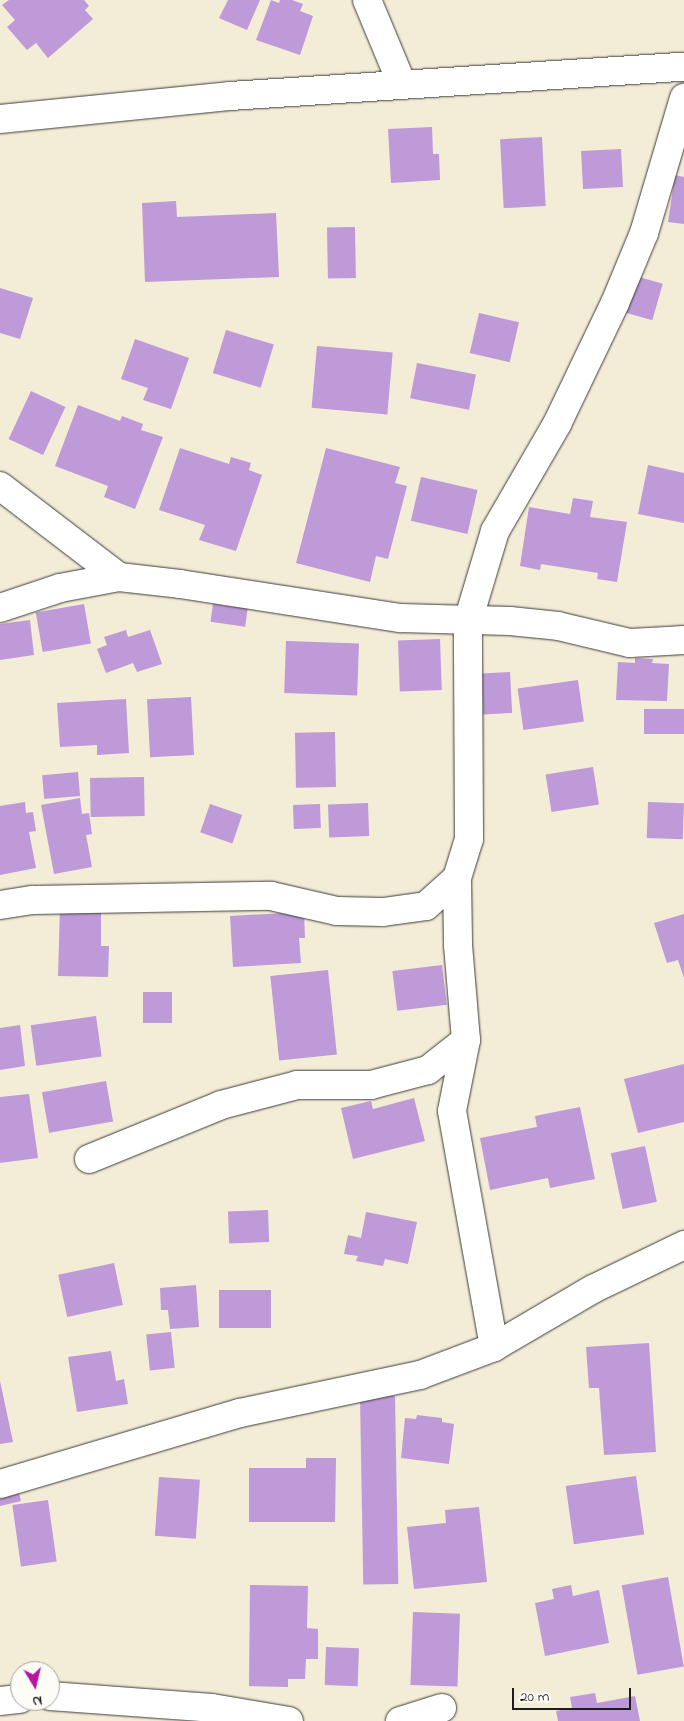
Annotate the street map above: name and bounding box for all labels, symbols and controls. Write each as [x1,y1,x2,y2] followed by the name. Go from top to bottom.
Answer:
[10,1661,60,1711] north arrow
[514,1678,633,1710] scale bar
[520,1686,549,1708] text: 20 m
[31,1689,44,1711] text: N

